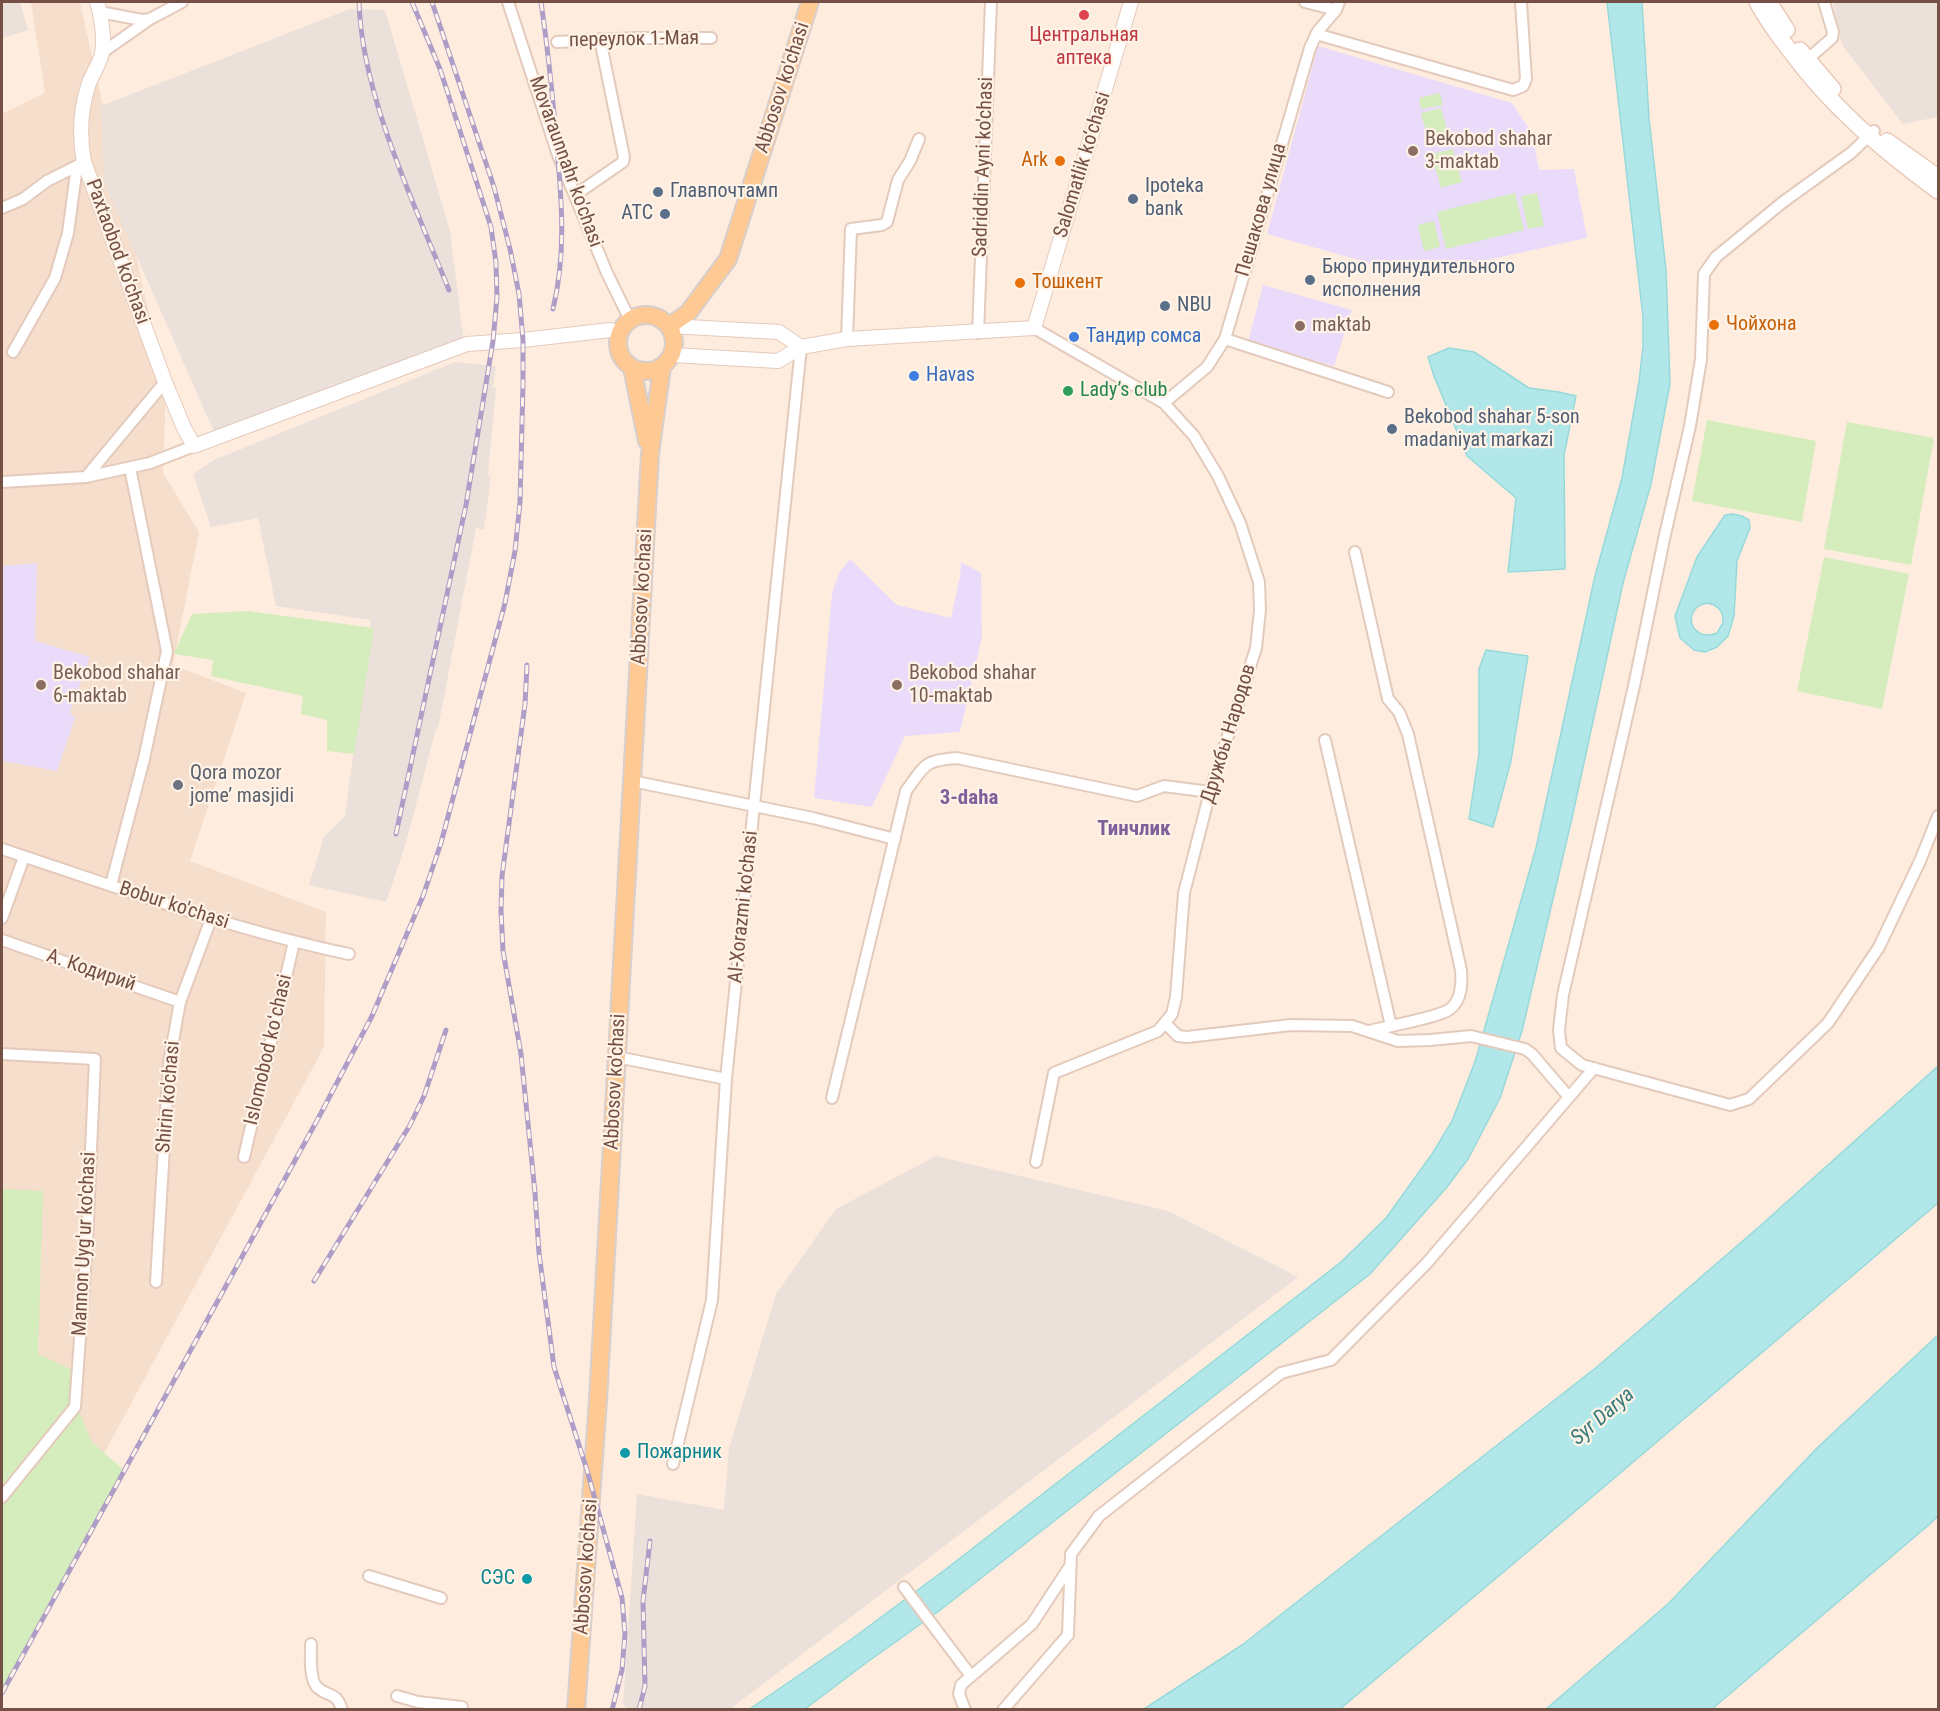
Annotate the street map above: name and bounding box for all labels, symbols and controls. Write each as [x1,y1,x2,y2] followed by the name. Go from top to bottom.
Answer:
[1077,8,1091,22] marker: Центральная аптека
[751,19,815,157] street label: Abbosov ko'chasi
[1029,24,1139,71] place label: Центральная аптека
[569,27,699,53] street label: переулок 1-Мая
[523,73,607,251] street label: Movaraunnahr ko'chasi
[969,76,999,258] street label: Sadriddin Ayni ko'chasi
[1049,89,1117,241] street label: Salomatlik ko‘chasi
[1425,128,1552,175] place label: Bekobod shahar 3-maktab
[1232,141,1292,279] street label: Пешакова улица
[1406,144,1420,158] marker: Bekobod shahar 3-maktab
[1021,149,1048,173] place label: Ark
[1053,154,1067,168] marker: Ark
[1145,175,1204,222] place label: Ipoteka bank
[80,176,154,328] street label: Paxtaobod ko‘chasi
[670,180,778,204] place label: Главпочтамп
[651,185,665,199] marker: Главпочтамп
[1126,192,1140,206] marker: Ipoteka bank
[621,202,653,226] place label: АТС
[658,207,672,221] marker: АТС
[1322,256,1515,303] place label: Бюро принудительного исполнения
[1032,271,1103,295] place label: Тошкент
[1303,273,1317,287] marker: Бюро принудительного исполнения
[1013,276,1027,290] marker: Тошкент
[1177,294,1212,318] place label: NBU
[1158,299,1172,313] marker: NBU
[1726,313,1797,337] place label: Чойхона
[1312,314,1371,338] place label: maktab
[1707,318,1721,332] marker: Чойхона
[1293,319,1307,333] marker: maktab
[1086,325,1201,349] place label: Тандир сомса
[1067,330,1081,344] marker: Тандир сомса
[926,364,975,388] place label: Havas
[907,369,921,383] marker: Havas
[1080,379,1167,403] place label: Lady’s club
[1061,384,1075,398] marker: Lady’s club
[1404,406,1580,453] place label: Bekobod shahar 5-son madaniyat markazi
[1385,422,1399,436] marker: Bekobod shahar 5-son madaniyat markazi
[627,528,659,666] street label: Abbosov ko'chasi
[1196,661,1262,807] street label: Дружбы Народов
[53,662,180,709] place label: Bekobod shahar 6-maktab
[909,662,1036,709] place label: Bekobod shahar 10-maktab
[34,678,48,692] marker: Bekobod shahar 6-maktab
[890,678,904,692] marker: Bekobod shahar 10-maktab
[190,762,294,809] place label: Qora mozor jome’ masjidi
[171,778,185,792] marker: Qora mozor jome’ masjidi
[940,786,998,812] district label: 3-daha
[1097,817,1171,843] district label: Тинчлик
[724,830,764,984] street label: Al-Xorazmi ko'chasi
[116,877,232,935] street label: Bobur ko'chasi
[43,945,139,997] street label: А. Кодирий
[240,972,298,1128] street label: Islomobod koʻchasi
[600,1013,632,1151] street label: Abbosov ko'chasi
[152,1040,186,1154] street label: Shirin ko'chasi
[68,1151,102,1337] street label: Mannon Uyg'ur ko'chasi
[1566,1383,1640,1451] water label: Syr Darya
[637,1441,722,1465] place label: Пожарник
[618,1446,632,1460] marker: Пожарник
[570,1498,604,1636] street label: Abbosov ko'chasi
[481,1567,515,1591] place label: СЭС
[520,1572,534,1586] marker: СЭС

